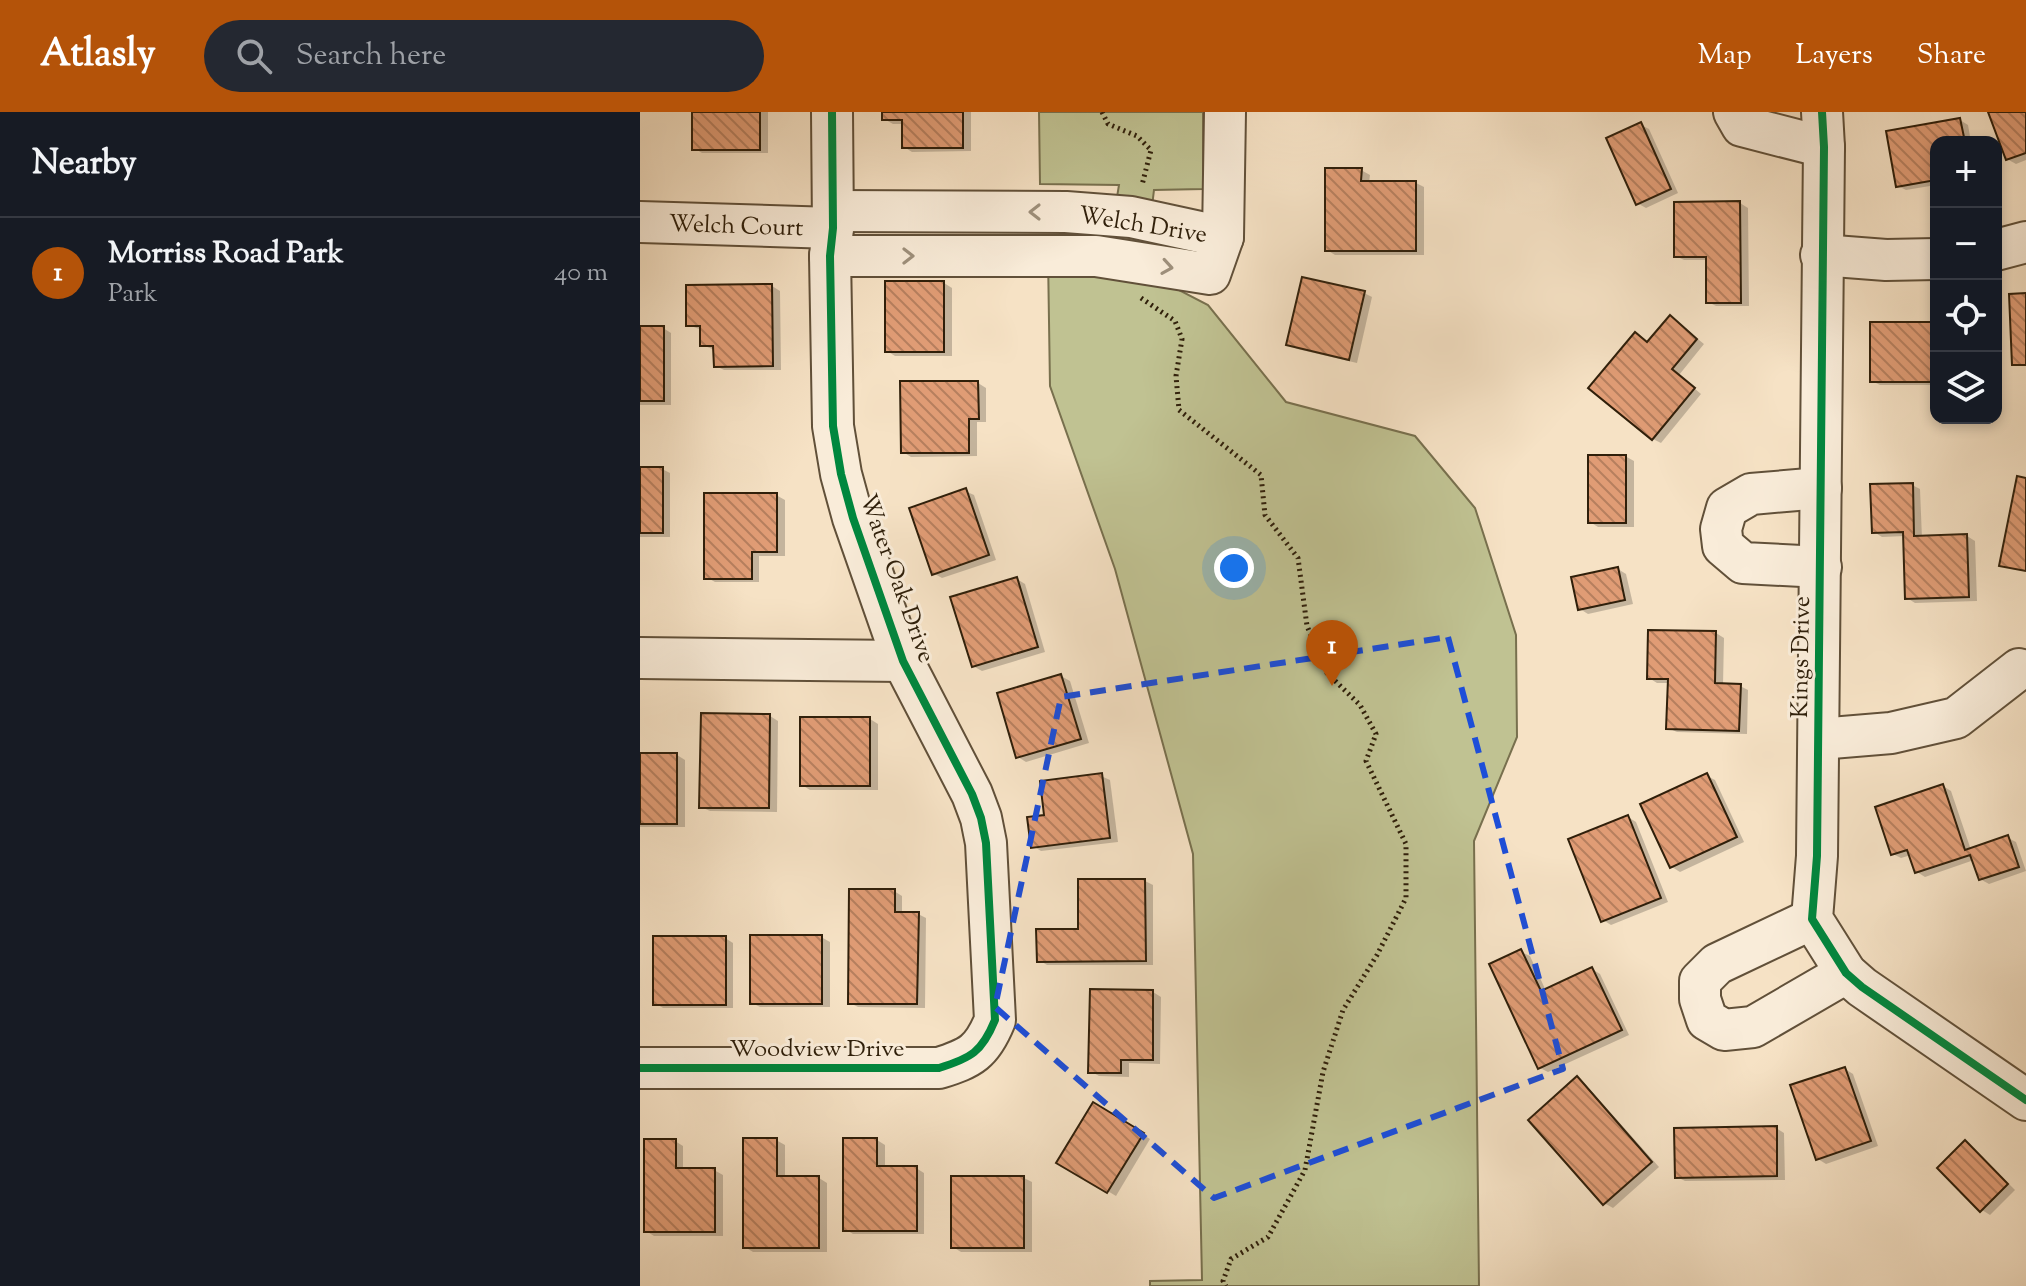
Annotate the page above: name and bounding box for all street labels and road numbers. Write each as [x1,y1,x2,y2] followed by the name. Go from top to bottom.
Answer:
[1076,199,1209,253] street label: Welch Drive
[668,208,804,246] street label: Welch Court
[850,490,942,668] street label: Water Oak Drive
[1784,596,1820,718] street label: Kings Drive
[730,1033,904,1067] street label: Woodview Drive

